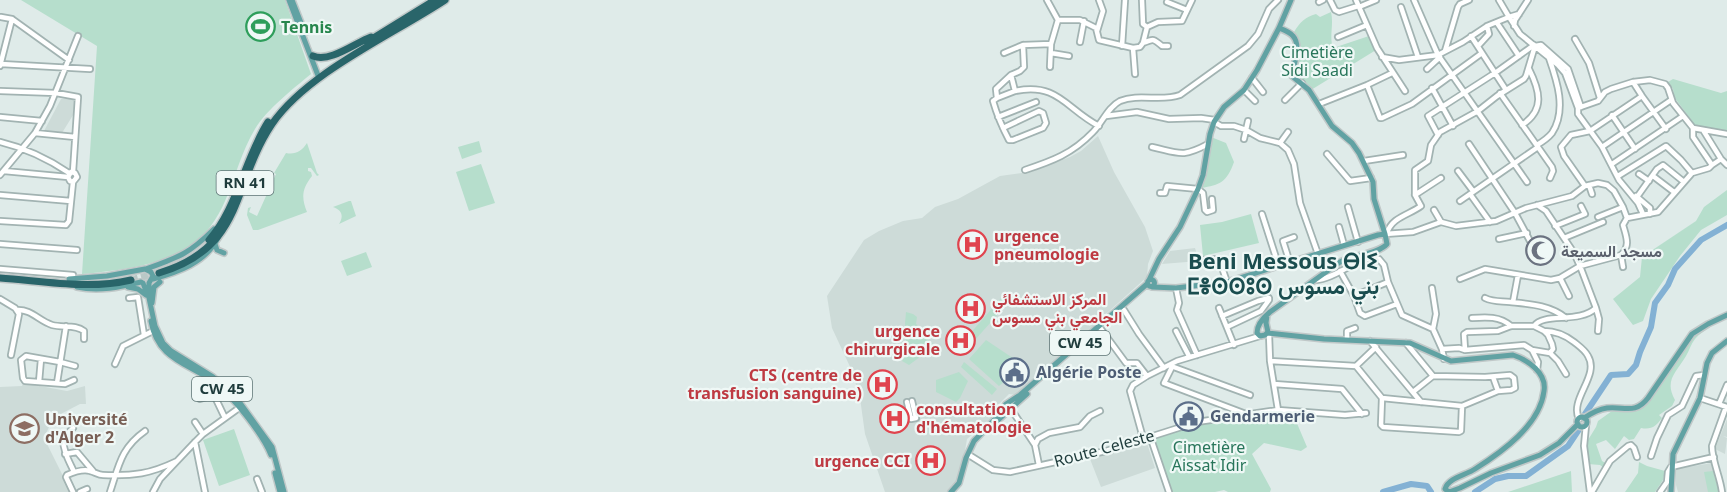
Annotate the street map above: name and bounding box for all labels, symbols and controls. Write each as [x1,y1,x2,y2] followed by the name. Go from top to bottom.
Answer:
[244,11,276,43] sports icon: Tennis
[281,16,332,38] place label: Tennis
[1281,41,1353,81] park label: Cimetière Sidi Saadi
[216,171,274,195] road number: RN 41
[994,225,1099,265] place label: urgence pneumologie
[957,229,989,261] hospital icon: urgence pneumologie
[1524,235,1556,267] mosque icon: مسجد السميعة
[1561,240,1662,262] place label: مسجد السميعة
[1187,245,1379,305] district label: Beni Messous ⴱⵏⵉ ⵎⴻⵙⵙⵓⵙ بني مسوس
[992,288,1122,331] place label: المركز الاستشفائي الجامعي بني مسوس
[955,292,987,324] hospital icon: المركز الاستشفائي الجامعي بني مسوس
[845,320,940,360] place label: urgence chirurgicale
[945,324,977,356] hospital icon: urgence chirurgicale
[1050,331,1110,355] road number: CW 45
[999,356,1031,388] public building icon: Algérie Poste
[1036,361,1142,383] place label: Algérie Poste
[688,364,862,404] place label: CTS (centre de transfusion sanguine)
[867,368,899,400] hospital icon: CTS (centre de transfusion sanguine)
[192,377,252,401] road number: CW 45
[916,398,1032,438] place label: consultation d'hématologie
[1173,400,1205,432] public building icon: Gendarmerie
[879,402,911,434] hospital icon: consultation d'hématologie
[1210,405,1315,427] place label: Gendarmerie
[45,408,127,448] place label: Université d'Alger 2
[8,412,40,444] school or university icon: Université d'Alger 2
[1051,424,1157,472] street label: Route Celeste
[1172,436,1247,476] park label: Cimetière Aissat Idir
[915,445,947,477] hospital icon: urgence CCI
[814,450,910,472] place label: urgence CCI

